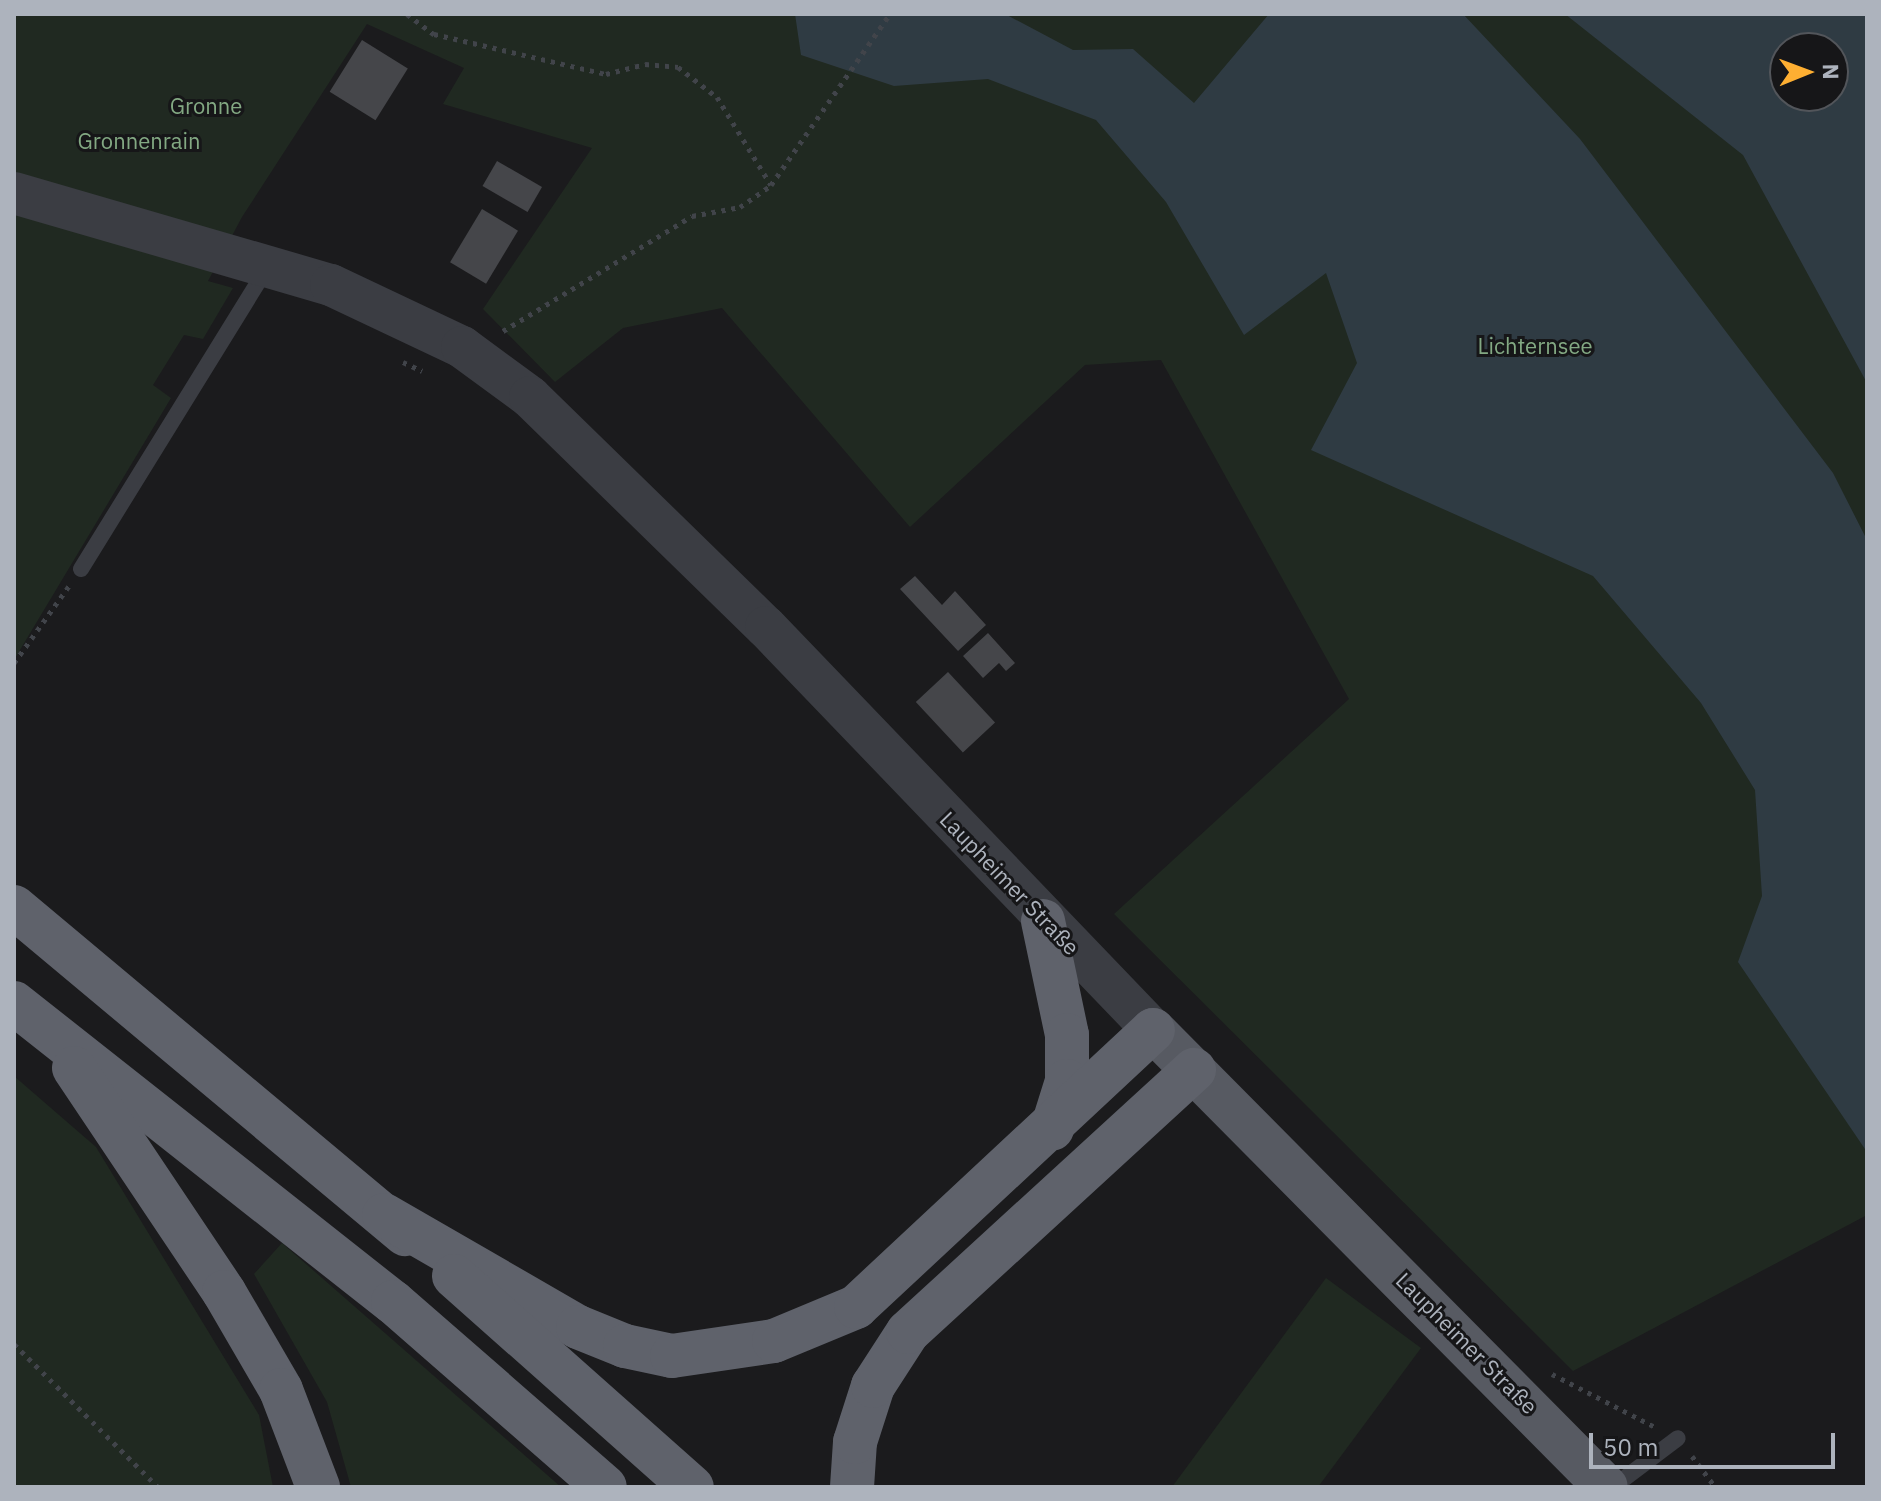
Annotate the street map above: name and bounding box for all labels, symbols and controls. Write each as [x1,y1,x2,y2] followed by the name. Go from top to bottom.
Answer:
[1769,32,1849,112] north arrow
[1817,63,1846,80] text: N
[170,93,242,119] park label: Gronne
[78,128,200,154] park label: Gronnenrain
[1477,333,1593,359] park label: Lichternsee
[935,806,1085,960] street label: Laupheimer Straße
[1391,1267,1543,1419] street label: Laupheimer Straße
[1593,1417,1839,1467] scale bar
[1603,1431,1658,1463] text: 50 m

